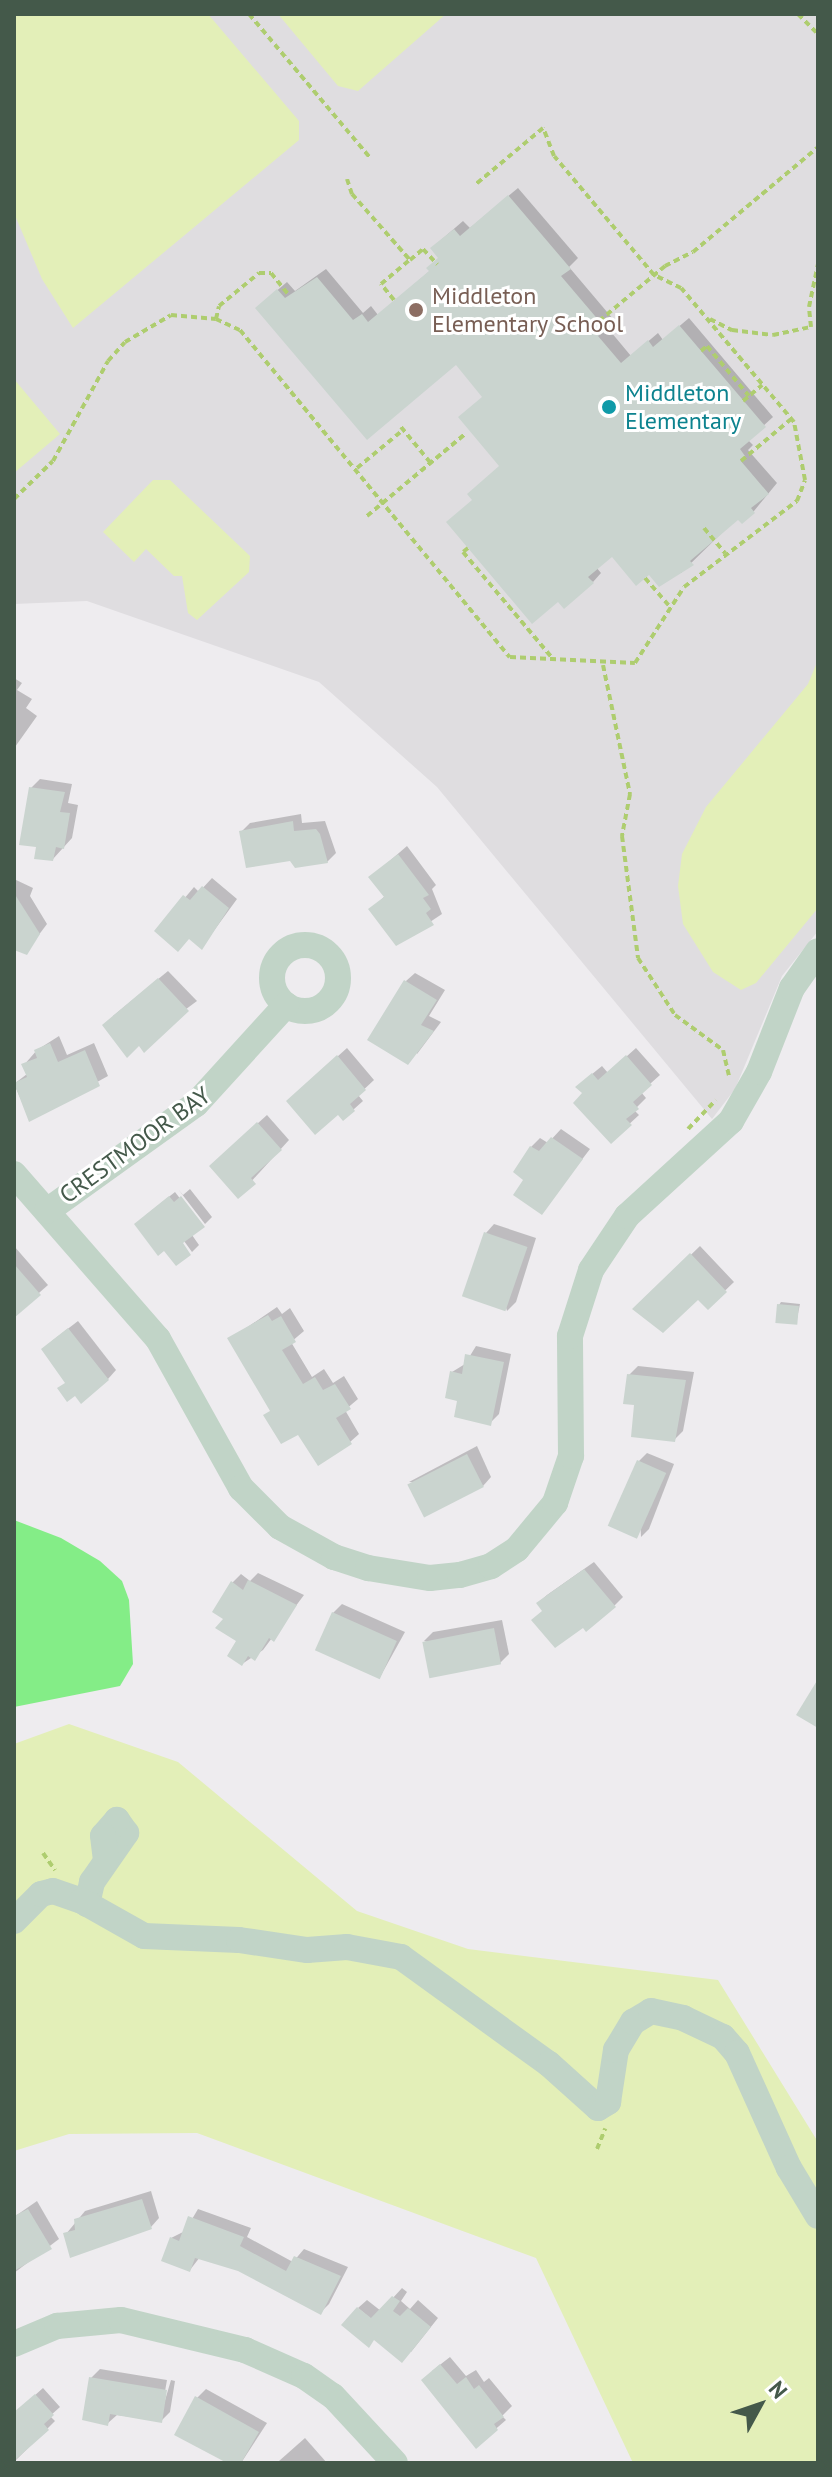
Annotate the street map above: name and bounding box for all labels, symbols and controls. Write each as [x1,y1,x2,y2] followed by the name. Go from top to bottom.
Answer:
[432,282,624,338] place label: Middleton Elementary School
[407,301,425,319] marker: Middleton Elementary School
[625,379,741,435] place label: Middleton Elementary
[600,398,618,416] marker: Middleton Elementary
[54,1081,216,1209] street label: CRESTMOOR BAY
[720,2365,800,2445] north arrow
[763,2375,794,2404] text: N

